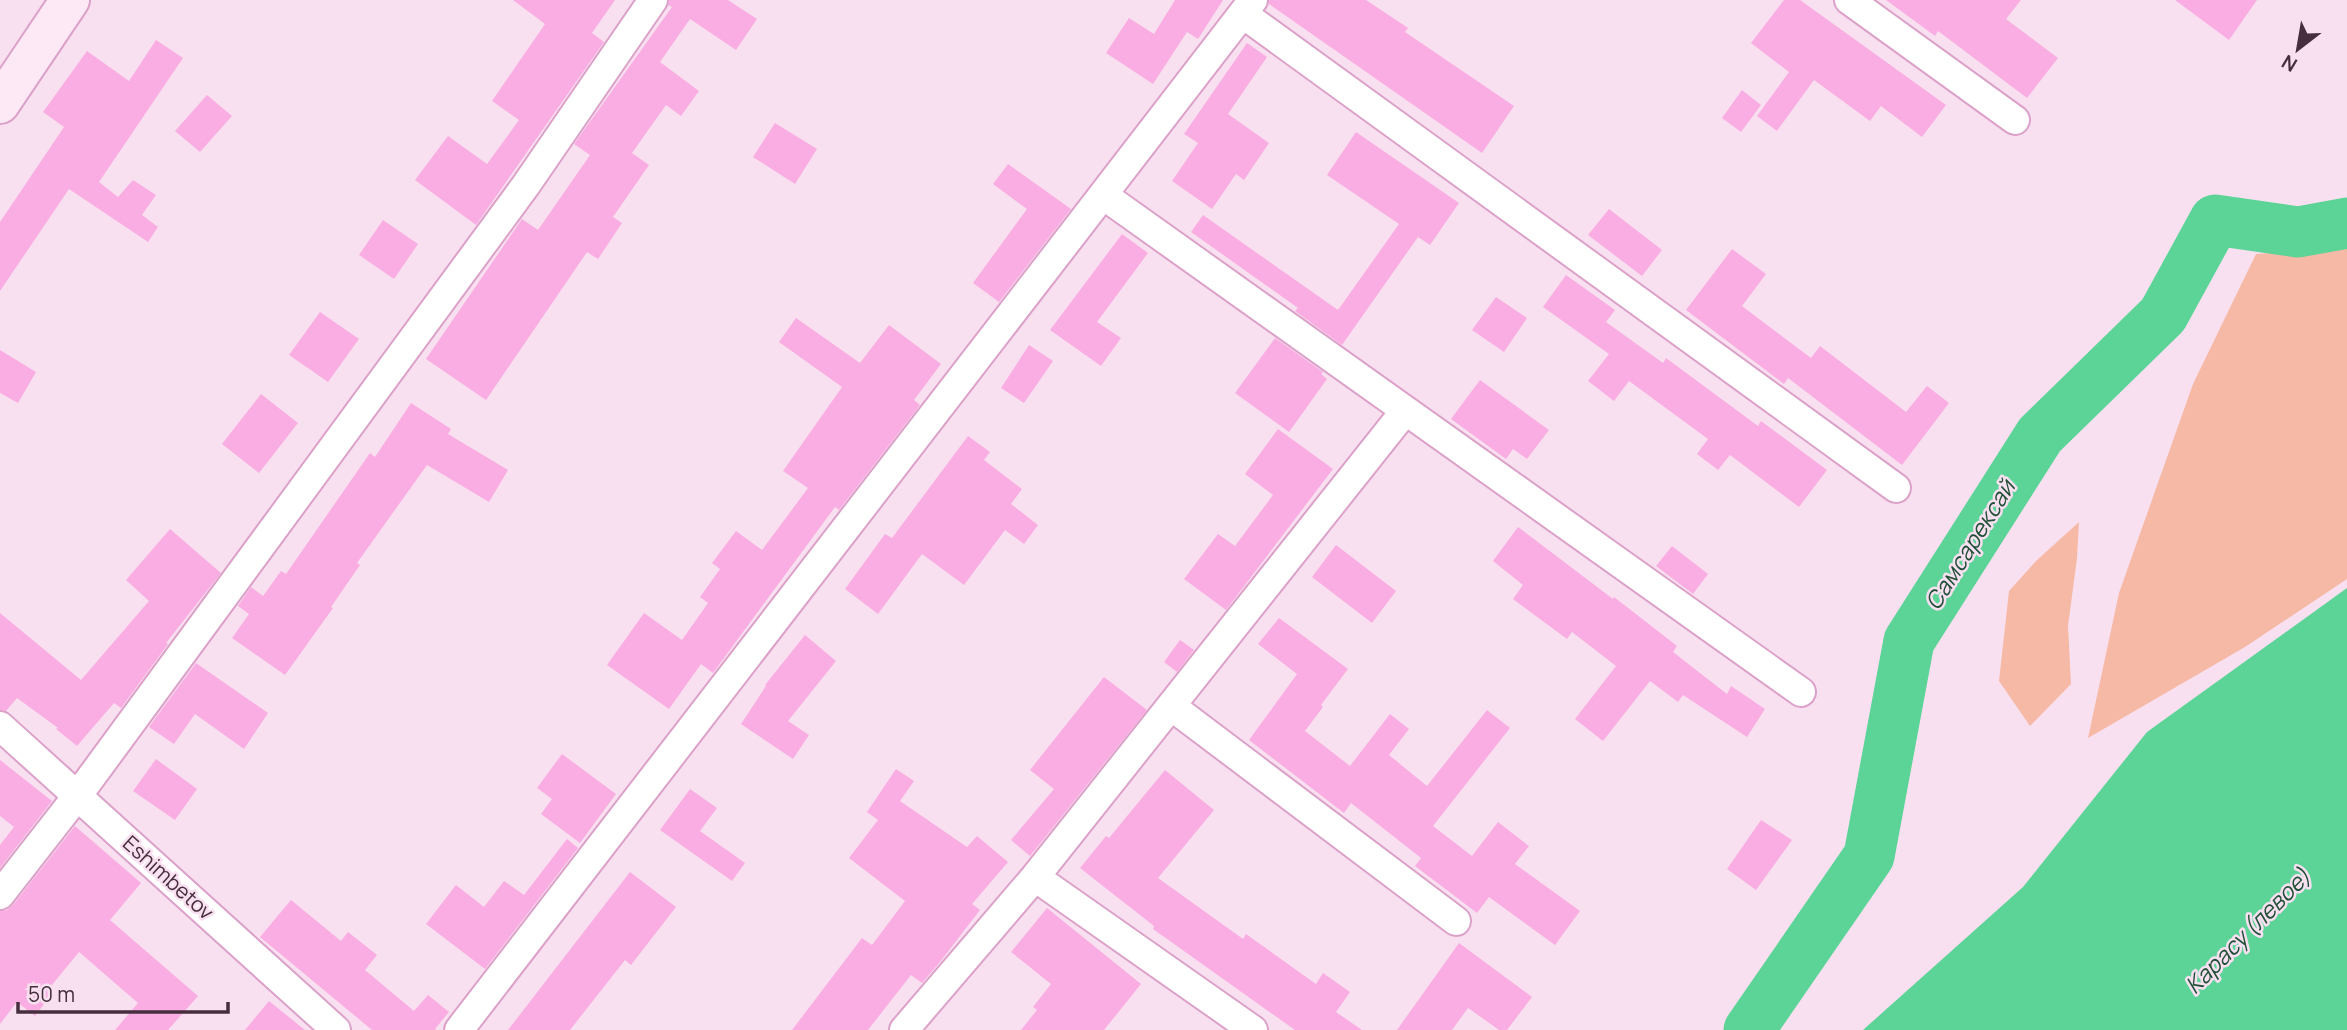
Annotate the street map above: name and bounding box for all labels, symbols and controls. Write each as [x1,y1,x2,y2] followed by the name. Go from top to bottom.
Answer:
[2263,14,2333,84] north arrow
[2277,49,2302,78] text: N
[1917,472,2023,615] water label: Самсарексай
[117,829,220,926] street label: Eshimbetov
[2177,860,2317,1000] water label: Карасу (левое)
[18,970,228,1014] scale bar
[28,980,75,1008] text: 50 m

